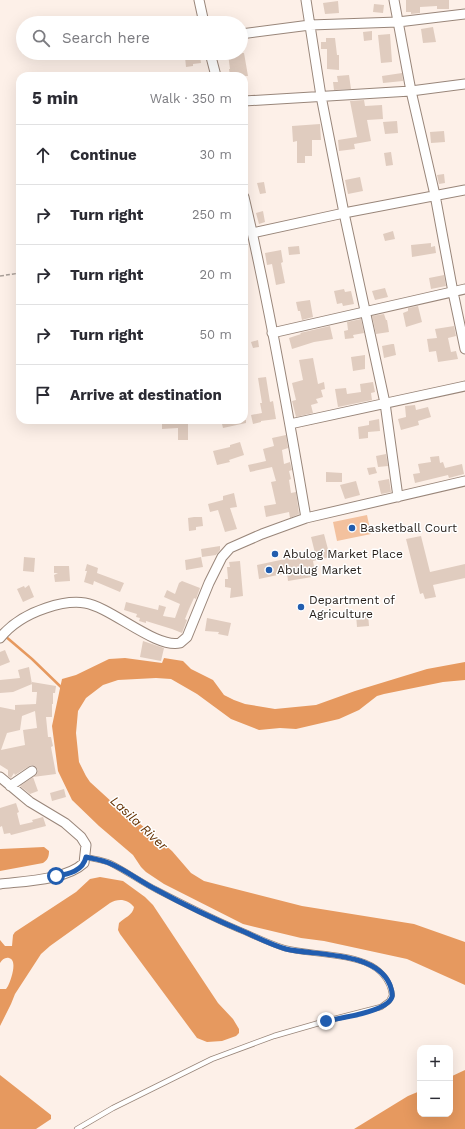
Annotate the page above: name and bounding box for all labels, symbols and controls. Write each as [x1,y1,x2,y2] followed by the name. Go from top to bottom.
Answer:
[16,16,248,60] search box
[30,27,52,49] icon: search
[62,29,150,47] text: Search here
[32,88,78,108] text: 5 min
[150,91,232,106] text: Walk · 350 m
[32,144,54,166] icon: ahead
[70,146,137,164] text: Continue
[200,147,232,162] text: 30 m
[32,204,54,226] icon: right
[70,206,143,224] text: Turn right
[192,207,232,222] text: 250 m
[32,264,54,286] icon: right
[70,266,143,284] text: Turn right
[200,267,232,282] text: 20 m
[32,324,54,346] icon: right
[70,326,143,344] text: Turn right
[200,327,232,342] text: 50 m
[32,384,54,406] icon: arrive
[70,386,222,404] text: Arrive at destination
[360,521,457,535] place label: Basketball Court
[347,523,357,533] marker: Basketball Court
[283,547,403,561] place label: Abulog Market Place
[270,549,280,559] marker: Abulog Market Place
[277,563,362,577] place label: Abulug Market
[264,565,274,575] marker: Abulug Market
[309,593,395,621] place label: Department of Agriculture
[296,602,306,612] marker: Department of Agriculture
[107,793,171,854] water label: Lasila River
[47,867,65,885] route start
[317,1012,335,1030] route end
[417,1045,453,1117] map controls
[417,1045,453,1081] button: +
[417,1081,453,1117] button: −

